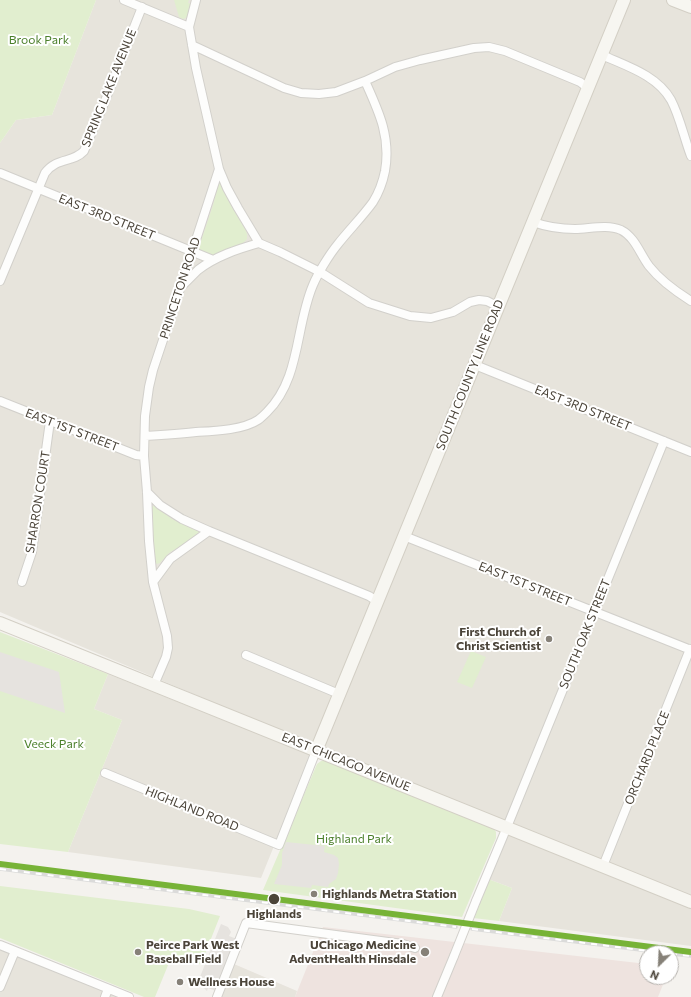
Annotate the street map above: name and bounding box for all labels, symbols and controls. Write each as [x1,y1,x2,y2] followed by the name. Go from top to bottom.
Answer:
[79,27,139,149] street label: SPRING LAKE AVENUE
[9,33,69,47] park label: Brook Park
[57,191,157,243] street label: EAST 3RD STREET
[157,235,203,341] street label: PRINCETON ROAD
[433,298,507,452] street label: SOUTH COUNTY LINE ROAD
[533,382,633,434] street label: EAST 3RD STREET
[23,406,121,454] street label: EAST 1ST STREET
[23,450,53,554] street label: SHARRON COURT
[476,559,574,609] street label: EAST 1ST STREET
[556,577,614,691] street label: SOUTH OAK STREET
[456,625,541,653] place label: First Church of Christ Scientist
[544,634,554,644] marker: First Church of Christ Scientist
[622,709,672,807] street label: ORCHARD PLACE
[280,730,412,794] street label: EAST CHICAGO AVENUE
[24,737,84,751] park label: Veeck Park
[143,784,241,834] street label: HIGHLAND ROAD
[316,832,392,846] park label: Highland Park
[322,887,457,901] place label: Highlands Metra Station
[309,889,319,899] marker: Highlands Metra Station
[267,892,281,906] marker: Highlands
[246,907,302,921] place label: Highlands
[146,938,239,966] place label: Peirce Park West Baseball Field
[289,938,416,966] place label: UChicago Medicine AdventHealth Hinsdale
[639,945,679,985] north arrow
[419,946,431,958] marker: UChicago Medicine AdventHealth Hinsdale
[133,947,143,957] marker: Peirce Park West Baseball Field
[648,968,661,983] text: N
[188,975,274,989] place label: Wellness House
[175,977,185,987] marker: Wellness House

